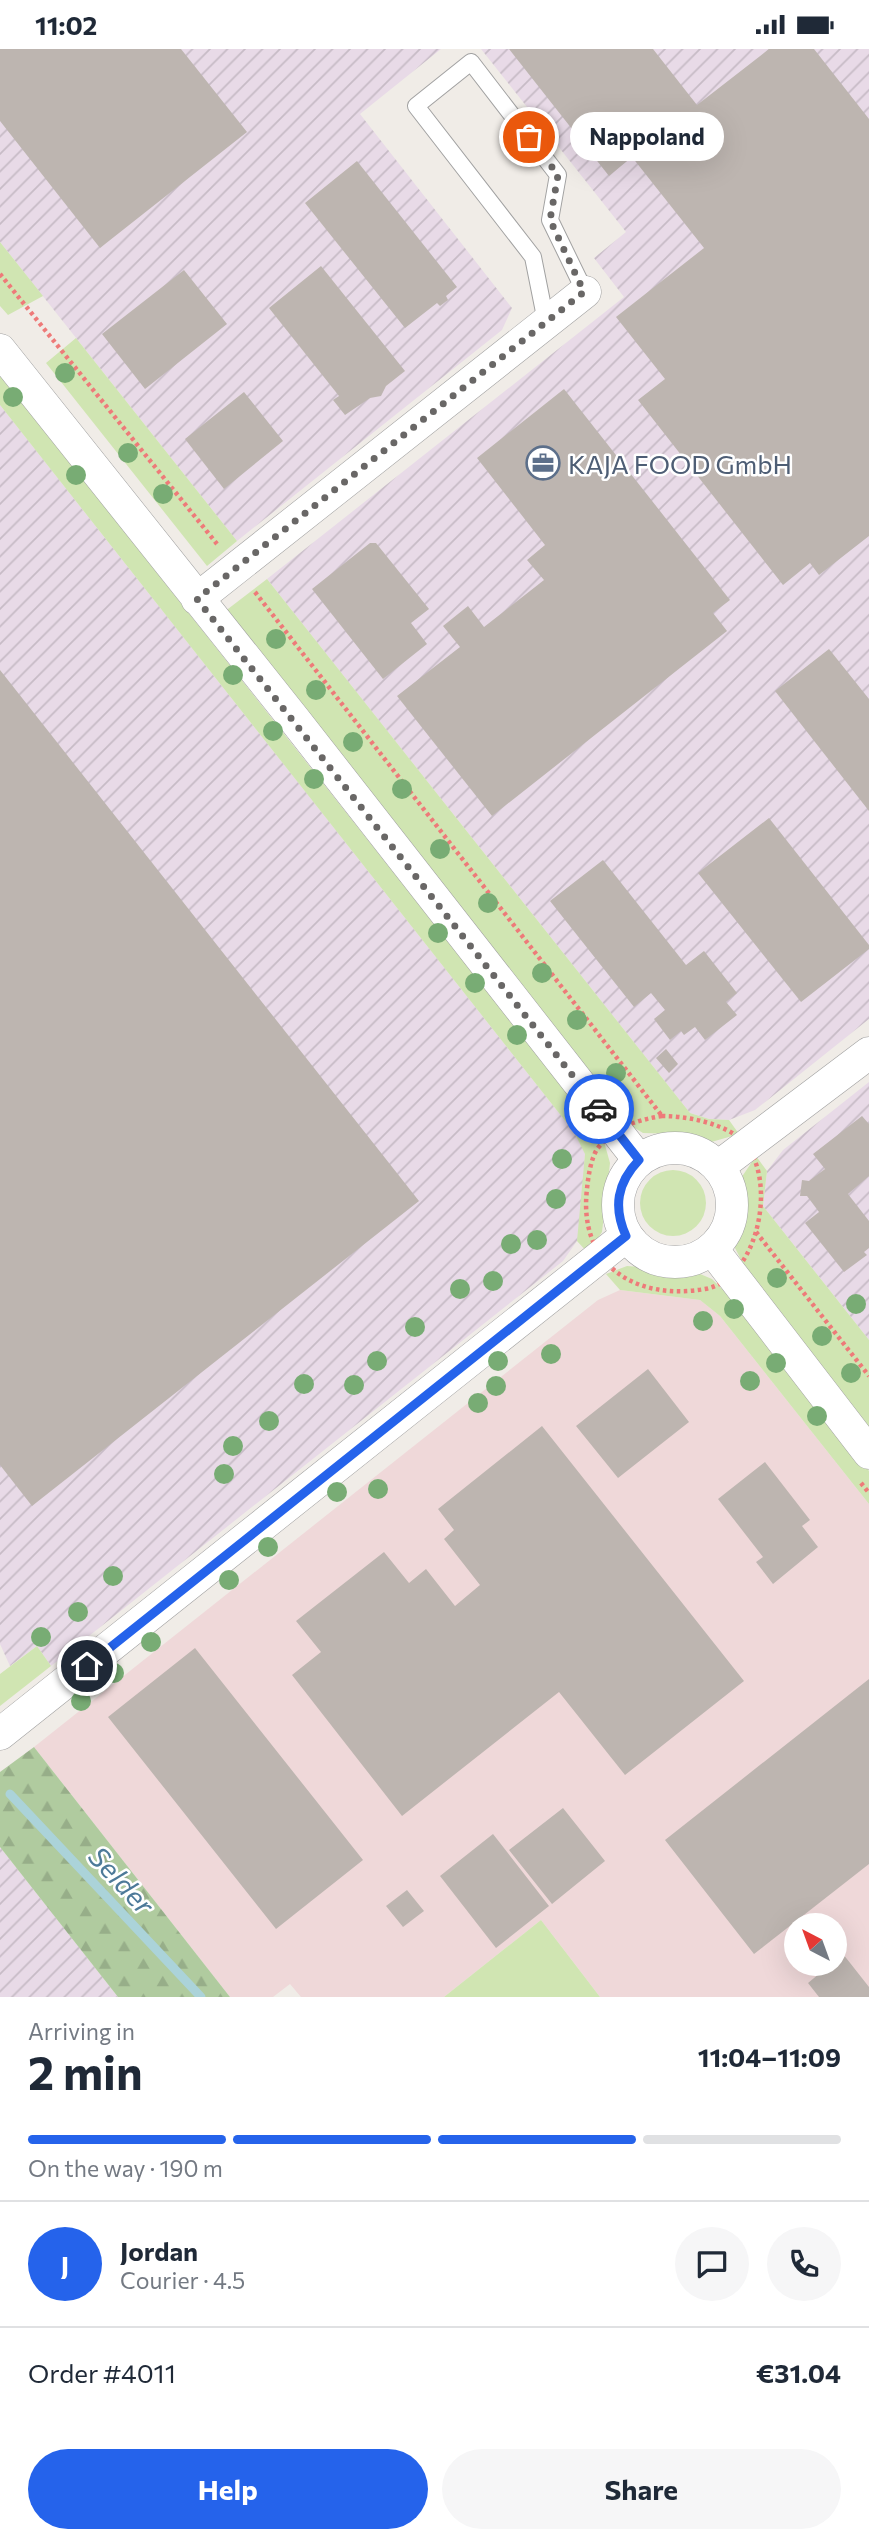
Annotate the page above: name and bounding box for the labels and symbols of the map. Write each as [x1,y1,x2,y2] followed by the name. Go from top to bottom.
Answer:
[499,107,559,167] pin
[571,113,725,161] callout: Nappoland
[524,444,562,482] office icon: KAJA FOOD GmbH
[568,448,792,479] place label: KAJA FOOD GmbH
[564,1074,634,1144] courier
[57,1636,117,1696] pin
[82,1839,162,1922] water label: Selder
[784,1913,847,1976] north arrow

